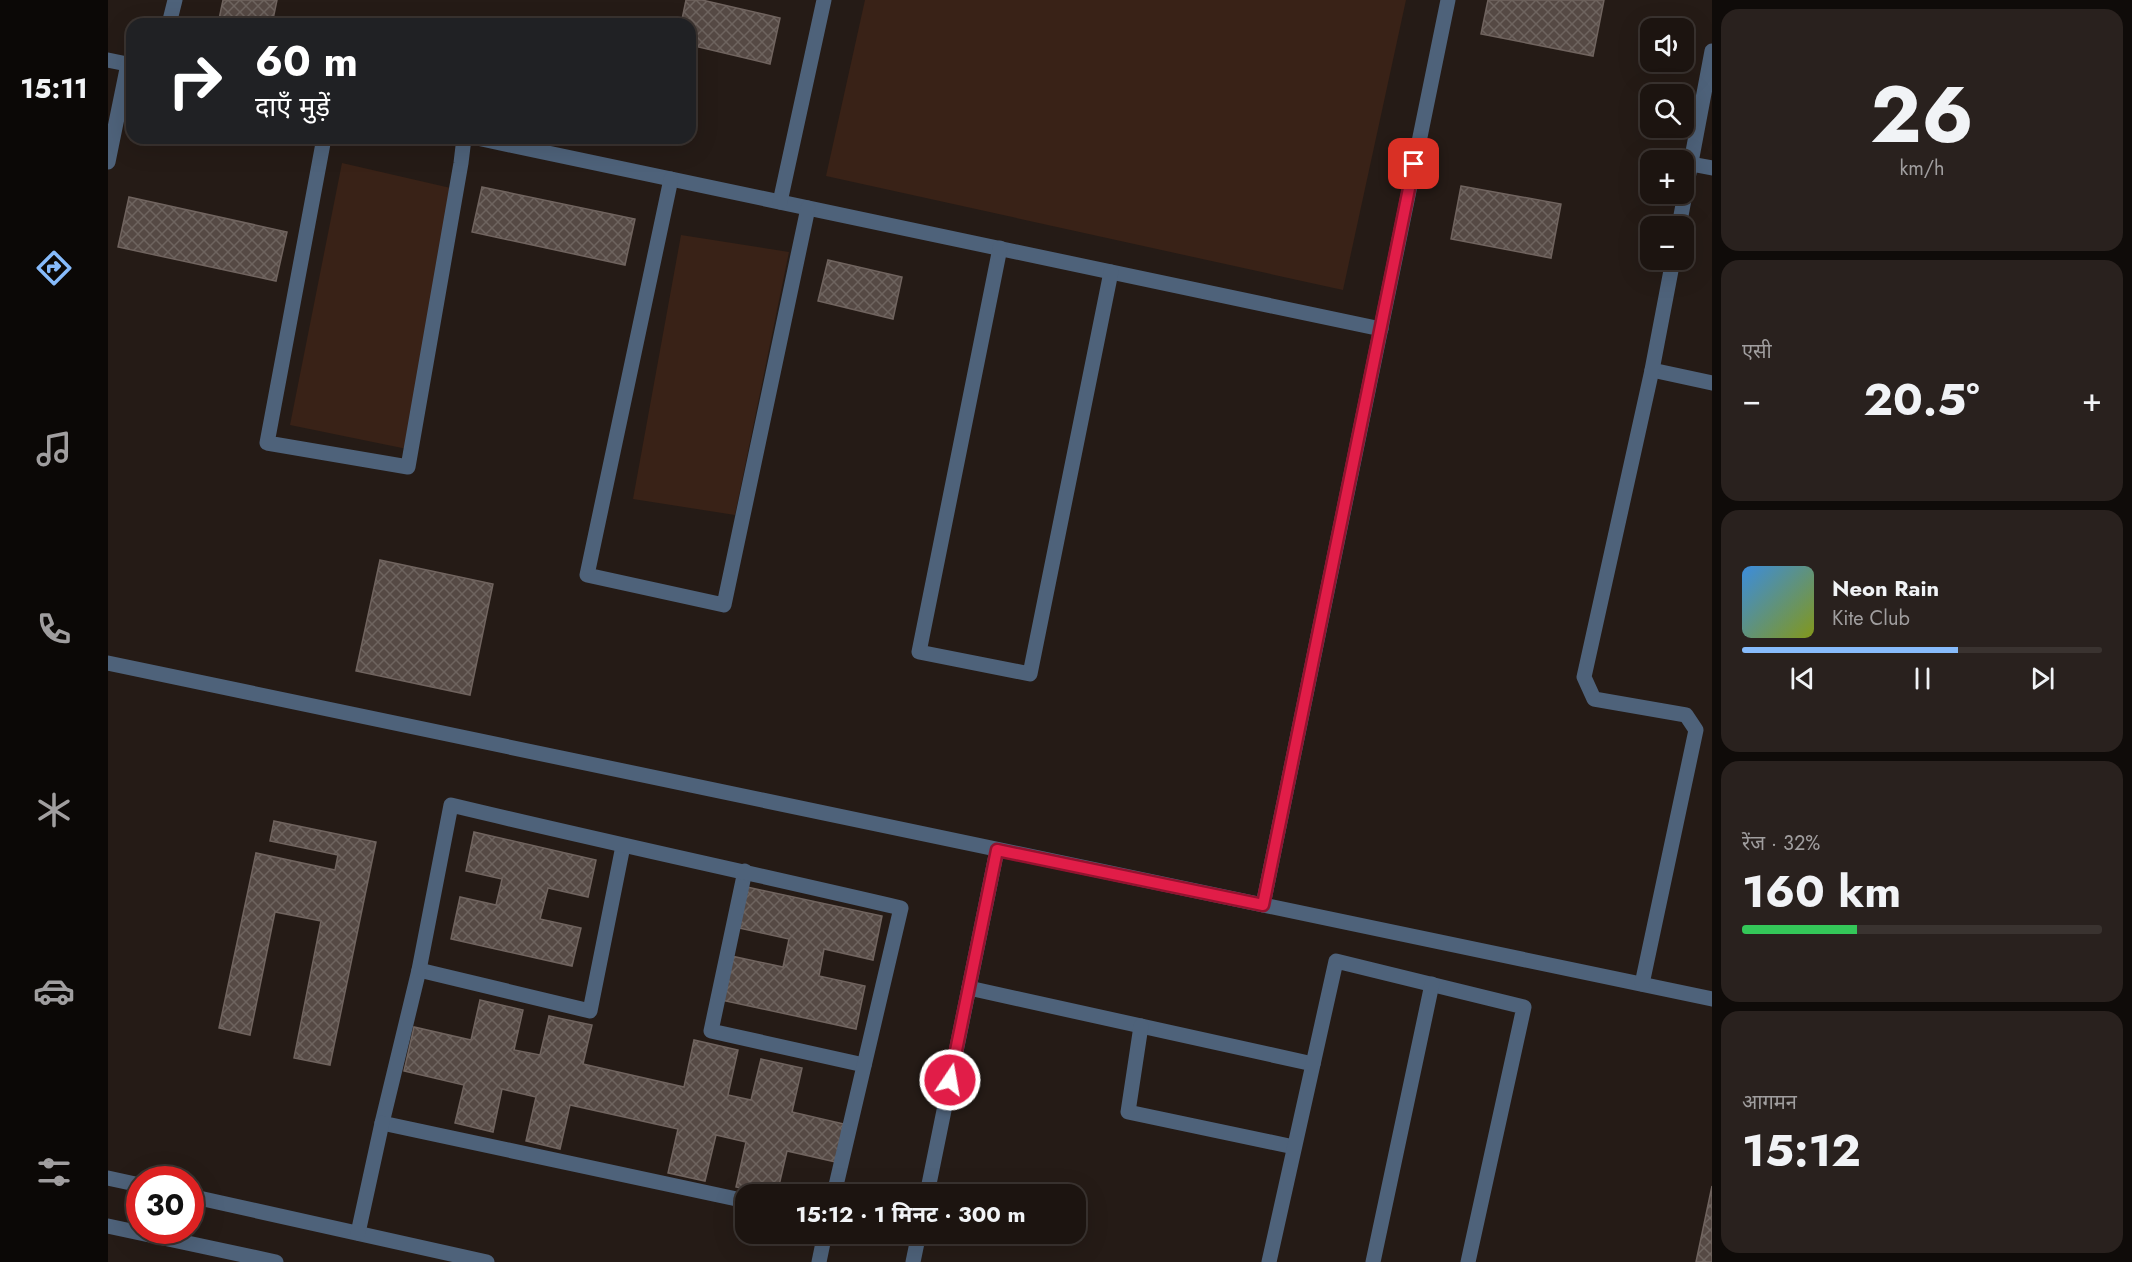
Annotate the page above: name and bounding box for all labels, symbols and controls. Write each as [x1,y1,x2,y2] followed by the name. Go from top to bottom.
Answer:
[1640,18,1694,270] map controls
[1640,18,1694,72] button: sound
[255,31,358,92] text: 60 m
[156,42,234,120] icon: right
[1870,59,1974,171] text: 26
[20,69,88,108] text: 15:11
[1640,84,1694,138] button: search
[255,87,330,126] text: दाएँ मुड़ें
[1388,138,1439,189] pin
[1397,147,1430,180] icon: arrive
[1640,150,1694,204] button: +
[1899,154,1945,183] text: km/h
[1640,216,1694,270] button: −
[33,247,75,289] icon: directions
[1742,337,1772,366] text: एसी
[1863,367,1980,432] text: 20.5°
[1742,376,1761,423] text: −
[2082,376,2102,423] text: +
[33,428,75,470] icon: music
[1832,572,1939,604] text: Neon Rain
[1832,604,1910,633] text: Kite Club
[33,608,75,650] icon: phone
[1786,662,1819,695] icon: previous
[1906,662,1939,695] icon: pause
[2026,662,2059,695] icon: next
[33,789,75,831] icon: climate
[1742,829,1820,858] text: रेंज · 32%
[1742,859,1901,924] text: 160 km
[33,970,75,1012] icon: car
[918,1048,982,1112] position arrow
[1742,1088,1797,1117] text: आगमन
[1742,1118,1861,1183] text: 15:12
[33,1151,75,1193] icon: filters
[126,1166,204,1244] speed limit sign: 30
[795,1198,1026,1230] text: 15:12 · 1 मिनट · 300 m

